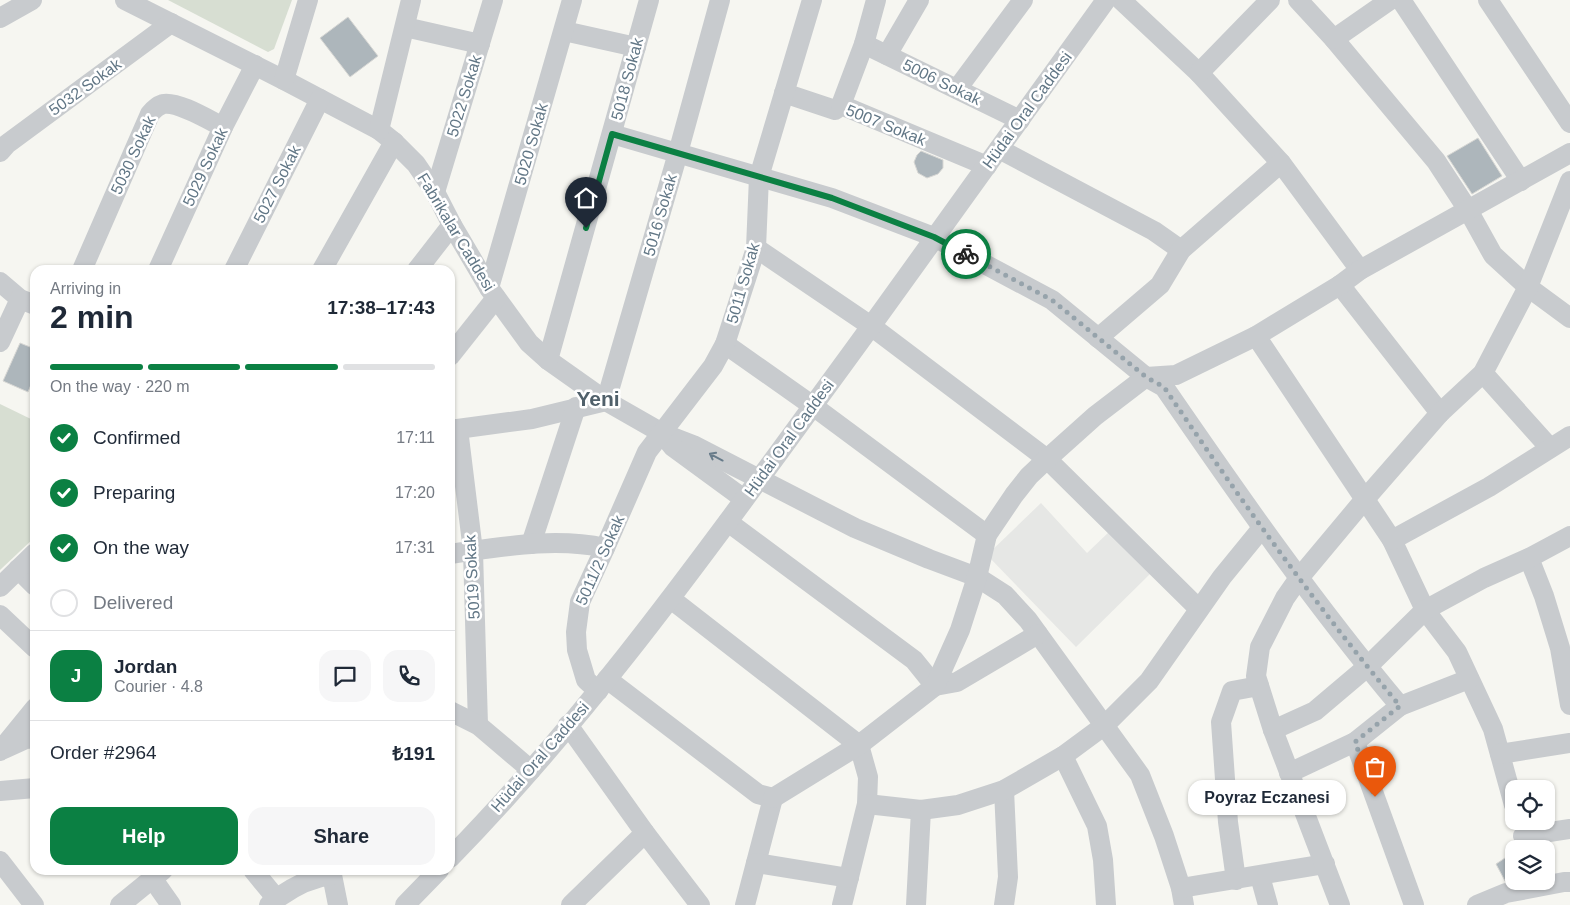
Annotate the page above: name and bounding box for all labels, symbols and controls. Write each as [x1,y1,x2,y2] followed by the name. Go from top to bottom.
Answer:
[608,35,646,122] street label: 5018 Sokak
[979,49,1075,171] street label: Hüdai Oral Caddesi
[444,52,485,139] street label: 5022 Sokak
[46,55,125,119] street label: 5032 Sokak
[900,56,985,109] street label: 5006 Sokak
[511,100,551,187] street label: 5020 Sokak
[844,101,929,149] street label: 5007 Sokak
[107,112,159,197] street label: 5030 Sokak
[179,124,231,209] street label: 5029 Sokak
[250,142,304,226] street label: 5027 Sokak
[414,170,498,294] street label: Fabrikalar Caddesi
[640,171,680,258] street label: 5016 Sokak
[565,177,607,228] pin
[572,184,600,212] icon: home
[941,229,991,279] courier
[723,240,763,325] street label: 5011 Sokak
[952,240,980,268] icon: bike
[50,280,121,297] text: Arriving in
[327,297,435,318] text: 17:38–17:43
[50,299,134,335] text: 2 min
[741,377,837,499] street label: Hüdai Oral Caddesi
[50,378,190,395] text: On the way · 220 m
[576,387,620,410] district label: Yeni
[50,424,78,452] icon: check
[93,427,181,448] text: Confirmed
[396,429,435,446] text: 17:11
[709,452,724,461] one-way arrow
[50,479,78,507] icon: check
[93,482,175,503] text: Preparing
[395,484,435,501] text: 17:20
[573,511,628,608] street label: 5011/2 Sokak
[461,533,483,620] street label: 5019 Sokak
[50,534,78,562] icon: check
[93,537,189,558] text: On the way
[395,539,435,556] text: 17:31
[93,592,173,613] text: Delivered
[319,650,371,702] button: chat
[383,650,435,702] button: phone
[114,656,177,677] text: Jordan
[71,665,81,686] text: J
[114,678,203,695] text: Courier · 4.8
[488,699,592,815] street label: Hüdai Oral Caddesi
[50,742,157,763] text: Order #2964
[392,743,435,764] text: ₺191
[1354,746,1396,797] pin
[1361,753,1389,781] icon: bag
[1188,780,1345,814] callout: Poyraz Eczanesi
[1505,780,1555,890] map controls
[1505,780,1555,830] button: locate
[1204,789,1330,806] text: Poyraz Eczanesi
[50,807,238,865] button: Help
[248,807,435,865] button: Share
[1505,840,1555,890] button: layers

